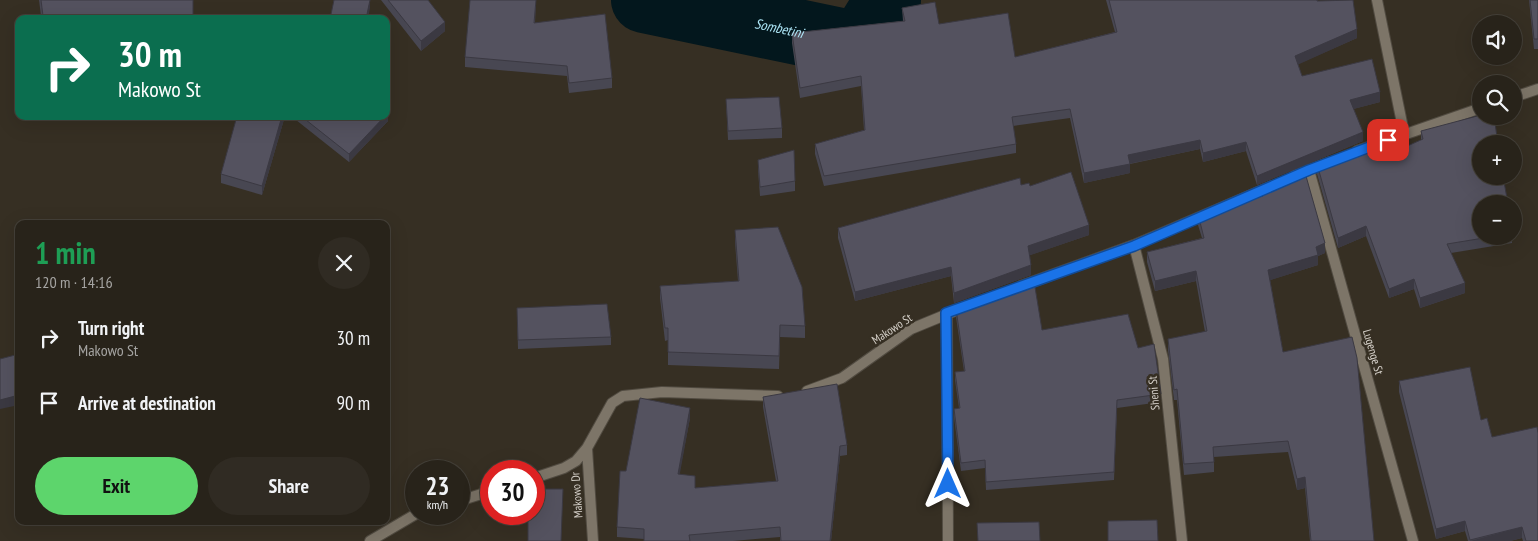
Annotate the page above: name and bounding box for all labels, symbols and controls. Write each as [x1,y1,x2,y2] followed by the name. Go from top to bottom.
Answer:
[753,14,807,42] water label: Sombetini
[1472,15,1522,245] map controls
[1472,15,1522,65] button: sound
[118,31,182,77] text: 30 m
[35,35,100,100] icon: right
[118,75,201,103] text: Makowo St
[1472,75,1522,125] button: search
[1367,119,1409,161] pin
[1374,126,1402,154] icon: arrive
[1472,135,1522,185] button: +
[1472,195,1522,245] button: −
[35,233,96,272] text: 1 min
[318,237,370,289] button: close
[35,272,113,292] text: 120 m · 14:16
[869,310,915,347] street label: Makowo St
[78,316,144,340] text: Turn right
[35,324,63,352] icon: right
[337,326,370,350] text: 30 m
[1360,327,1387,377] street label: Lugenge St
[78,340,138,360] text: Makowo St
[1144,375,1162,411] street label: Sheni St
[35,389,63,417] icon: arrive
[78,391,216,415] text: Arrive at destination
[337,391,370,415] text: 90 m
[35,457,198,515] button: Exit
[208,457,370,515] button: Share
[921,457,973,509] position arrow
[480,460,545,525] speed limit sign: 30
[426,470,449,502] text: 23
[567,471,586,519] street label: Makowo Dr
[427,497,448,512] text: km/h

